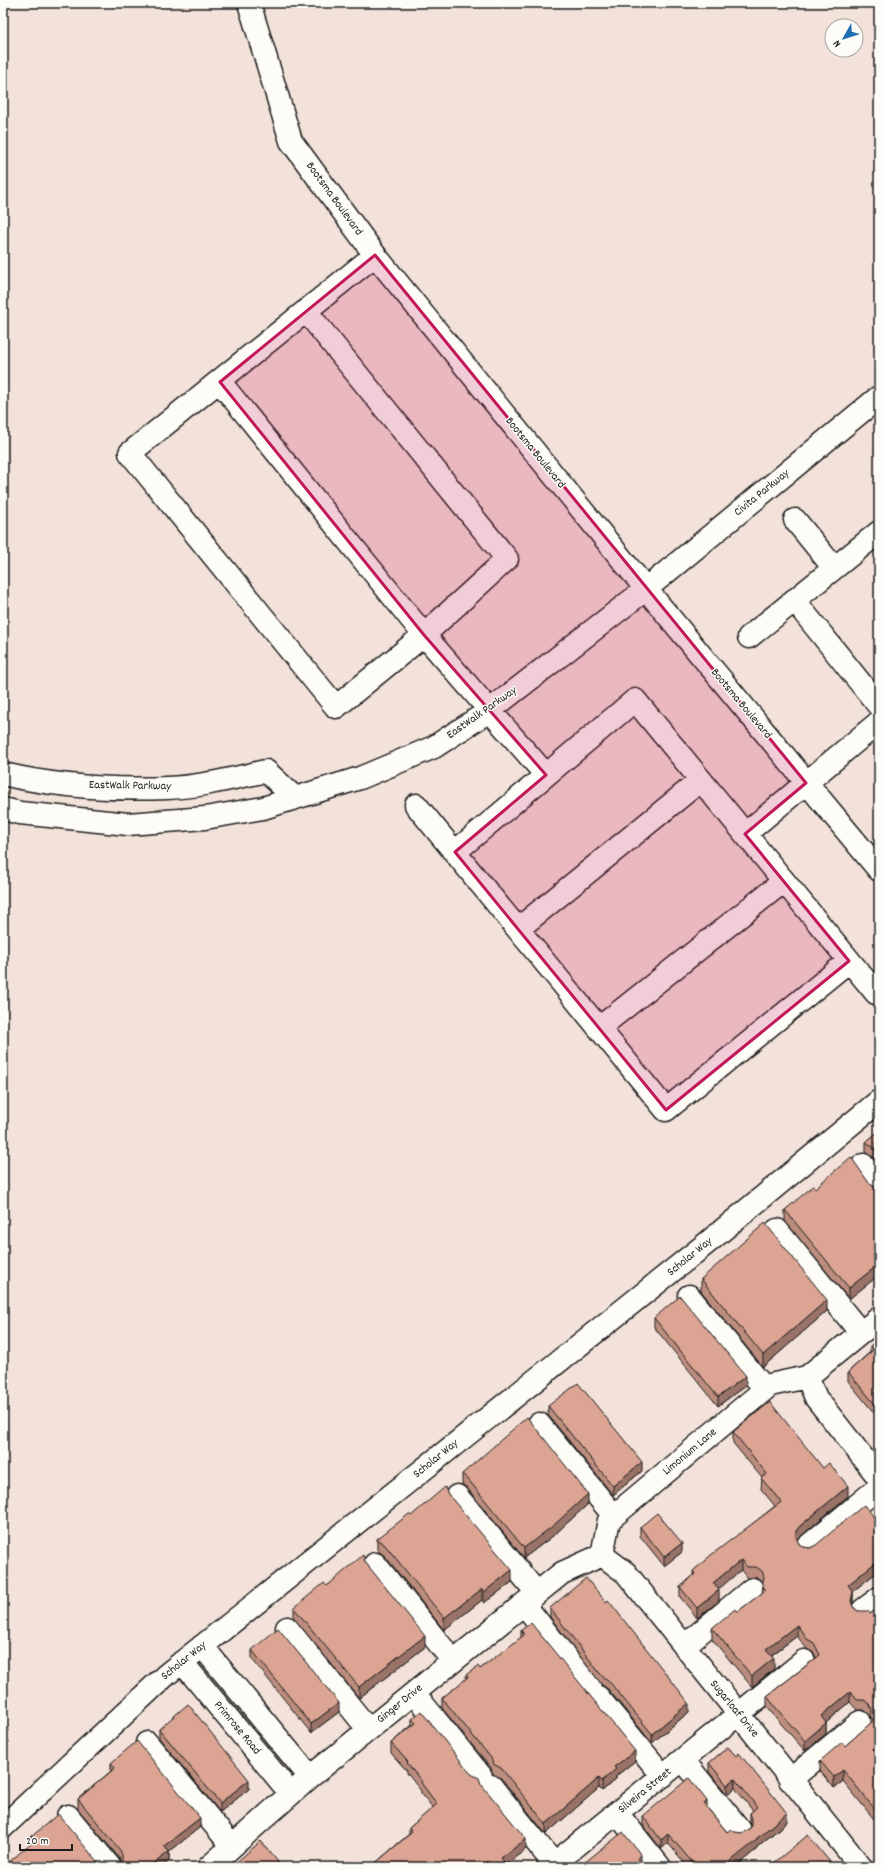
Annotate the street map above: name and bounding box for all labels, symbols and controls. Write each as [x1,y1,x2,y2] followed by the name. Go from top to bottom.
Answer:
[824,18,864,58] north arrow
[830,35,846,50] text: N
[301,159,367,239] street label: Bootsma Boulevard
[501,414,569,492] street label: Bootsma Boulevard
[731,465,794,521] street label: Civita Parkway
[706,665,776,743] street label: Bootsma Boulevard
[443,682,521,744] street label: EastWalk Parkway
[89,777,172,795] street label: EastWalk Parkway
[664,1233,717,1281] street label: Scholar Way
[659,1424,721,1480] street label: Limonium Lane
[410,1435,463,1483] street label: Scholar Way
[158,1637,211,1685] street label: Scholar Way
[705,1677,763,1741] street label: Sugarloaf Drive
[373,1680,427,1728] street label: Ginger Drive
[209,1697,265,1759] street label: Primrose Road
[614,1764,676,1818] street label: Silveira Street
[20,1826,72,1852] scale bar
[26,1833,49,1850] text: 20 m

